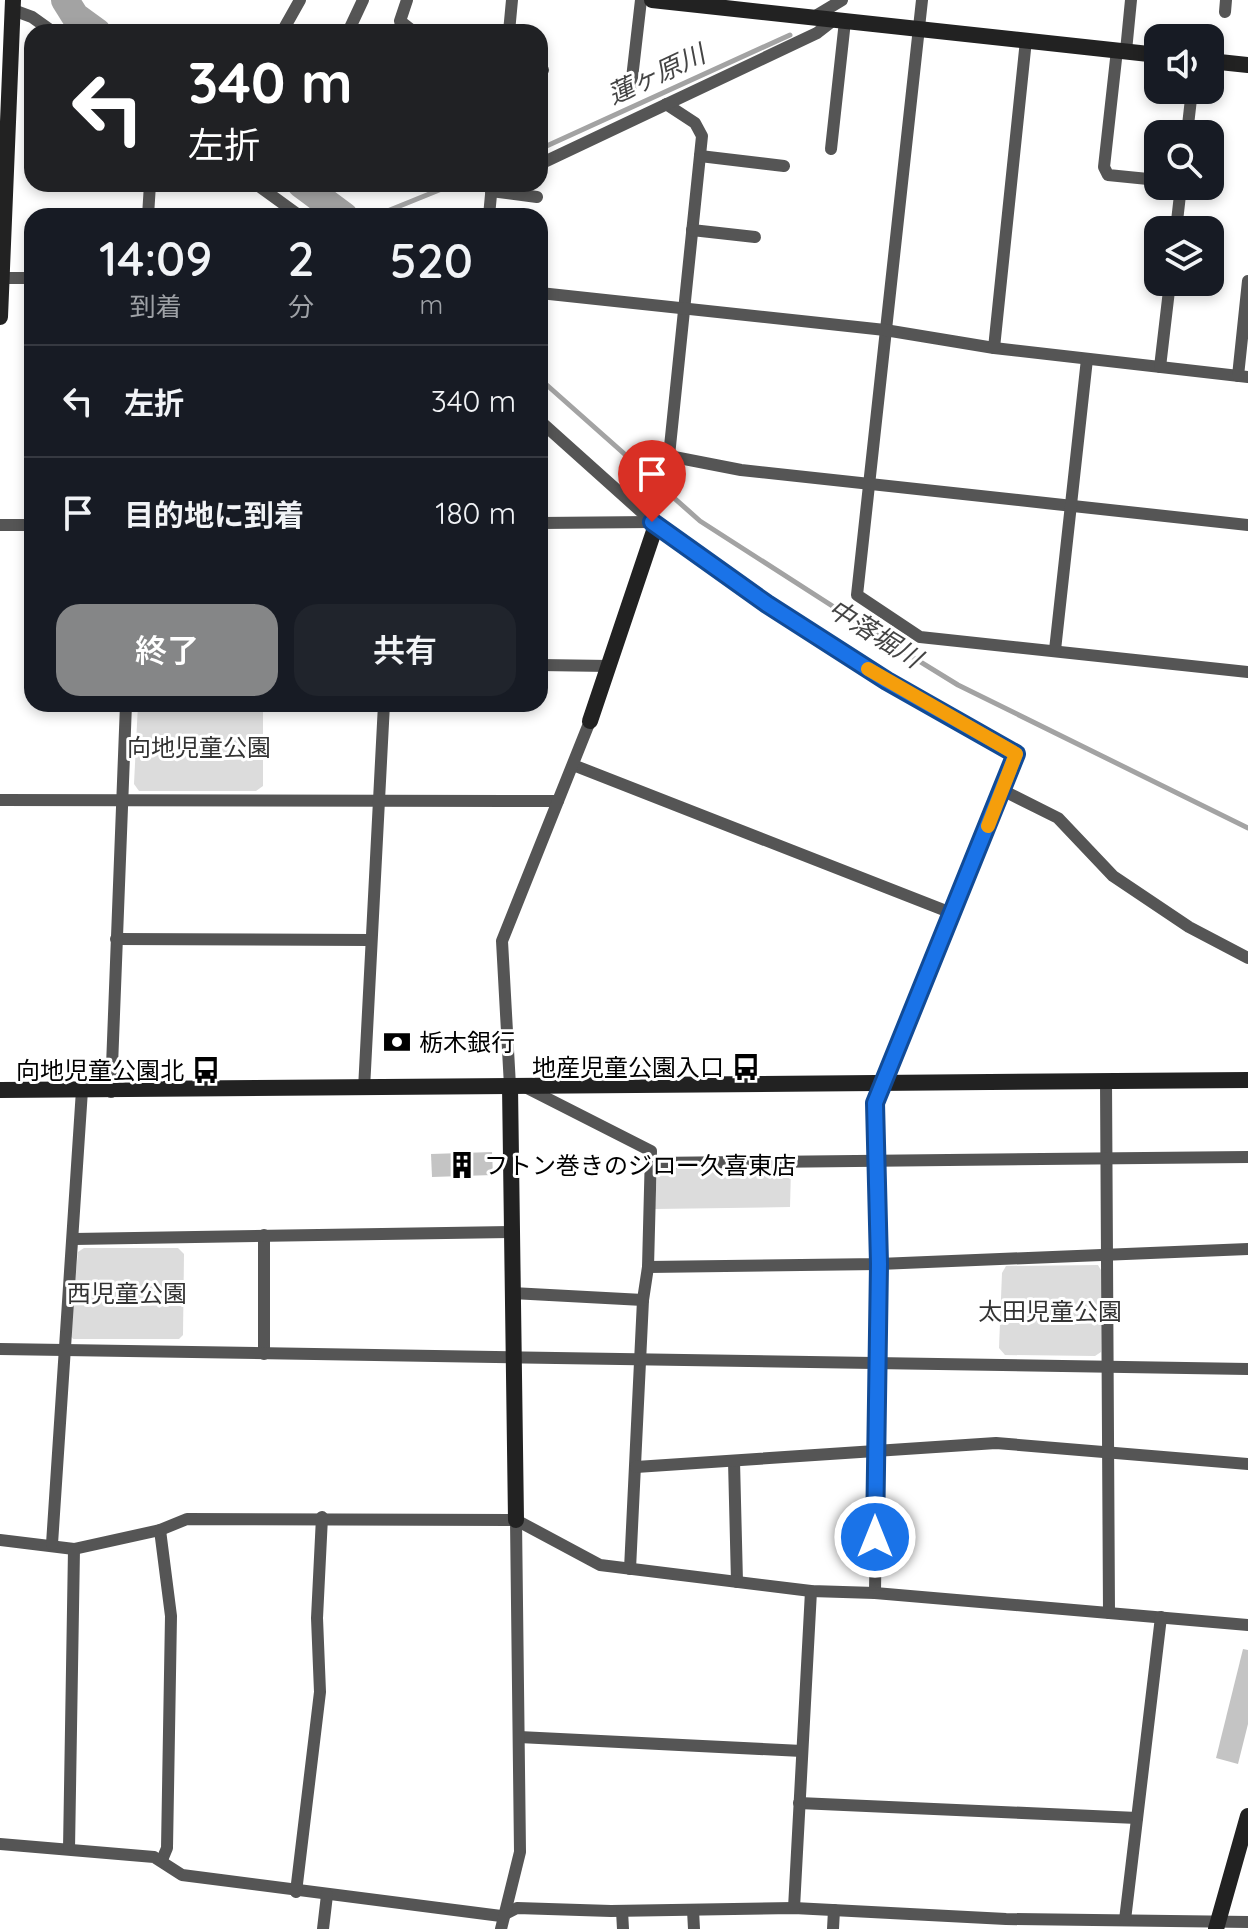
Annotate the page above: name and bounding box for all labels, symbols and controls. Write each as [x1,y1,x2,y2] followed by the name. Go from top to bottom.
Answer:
[1144,24,1224,296] map controls
[1144,24,1224,104] button: sound
[602,36,713,111] water label: 蓮ヶ原川
[188,47,353,117] text: 340 m
[56,56,160,160] icon: left
[1144,120,1224,200] button: search
[188,122,260,167] text: 左折
[1144,216,1224,296] button: layers
[99,228,212,288] text: 14:09
[287,228,315,288] text: 2
[390,230,473,290] text: 520
[419,288,443,321] text: m
[130,290,182,323] text: 到着
[288,290,314,323] text: 分
[56,379,100,423] icon: left
[431,382,516,420] text: 340 m
[124,384,184,422] text: 左折
[618,440,686,522] pin
[630,452,674,496] icon: arrive
[56,491,100,535] icon: arrive
[435,494,516,532] text: 180 m
[124,496,304,534] text: 目的地に到着
[822,591,930,676] water label: 中落堀川
[56,604,278,696] button: 終了
[294,604,516,696] button: 共有
[127,732,271,762] park label: 向地児童公園
[382,1027,412,1057] bank icon: 栃木銀行
[419,1027,515,1057] place label: 栃木銀行
[532,1052,724,1082] place label: 地産児童公園入口
[731,1052,761,1082] bus stop icon: 地産児童公園入口
[16,1055,184,1085] place label: 向地児童公園北
[191,1055,221,1085] bus stop icon: 向地児童公園北
[447,1150,477,1180] building icon: フトン巻きのジロー久喜東店
[484,1150,796,1180] place label: フトン巻きのジロー久喜東店
[67,1278,187,1308] park label: 西児童公園
[978,1296,1122,1326] park label: 太田児童公園
[833,1495,917,1579] position arrow

